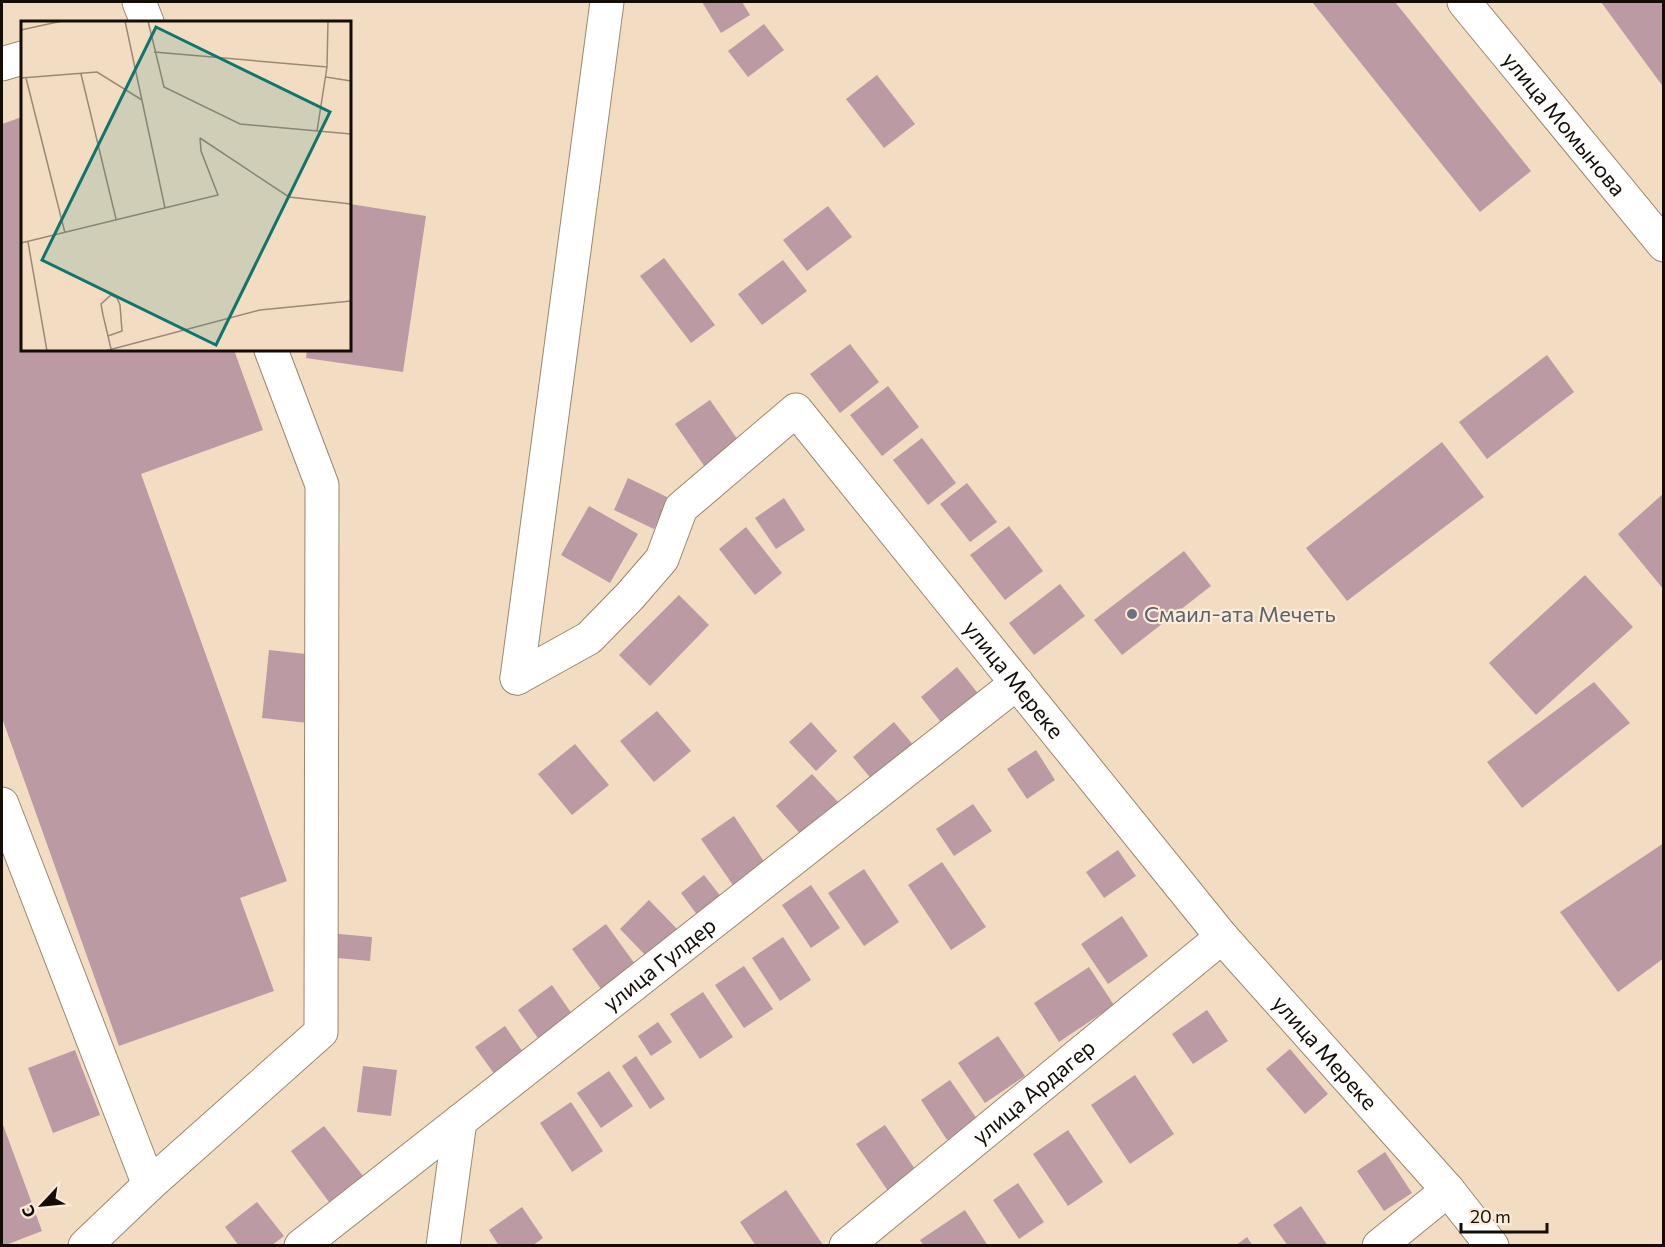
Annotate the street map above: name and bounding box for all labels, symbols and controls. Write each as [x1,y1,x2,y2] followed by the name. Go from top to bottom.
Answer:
[21,21,351,351] inset map
[1498,46,1632,201] street label: улица Момынова
[1144,600,1336,627] place label: Смаил-ата Мечеть
[1125,607,1139,621] marker: Смаил-ата Мечеть
[958,615,1070,744] street label: улица Мереке
[597,911,721,1016] street label: улица Гулдер
[1267,989,1384,1115] street label: улица Мереке
[967,1033,1100,1150] street label: улица Ардагер
[12,1175,72,1235] north arrow
[1461,1196,1546,1234] scale bar
[17,1203,39,1221] text: С
[1470,1205,1511,1227] text: 20 m

